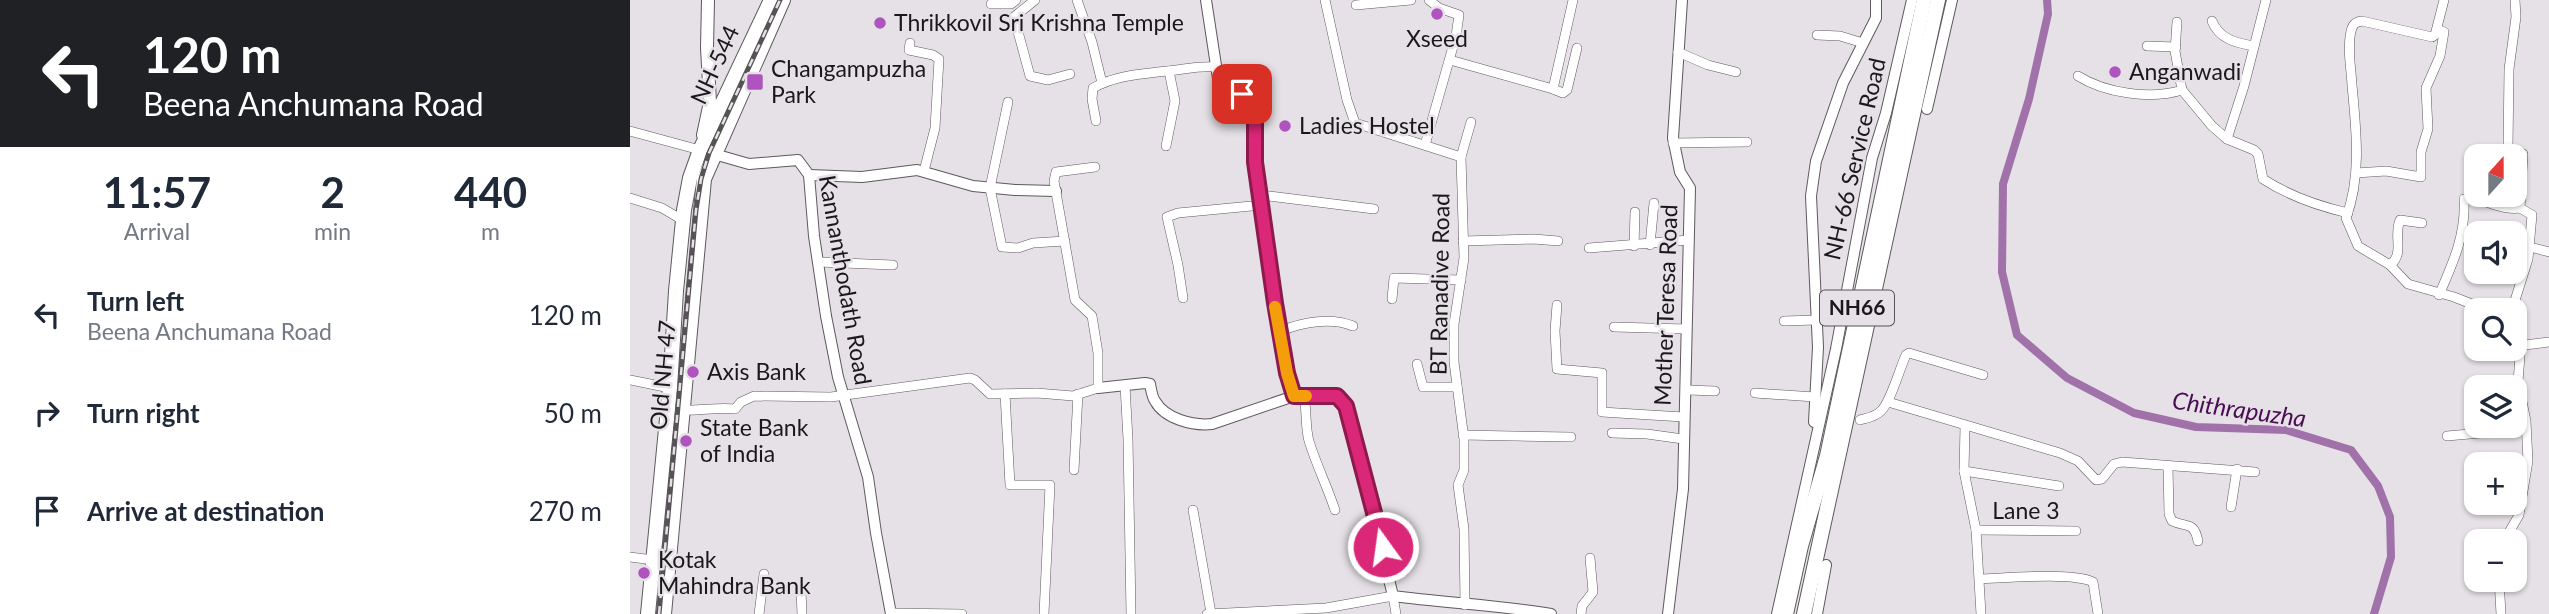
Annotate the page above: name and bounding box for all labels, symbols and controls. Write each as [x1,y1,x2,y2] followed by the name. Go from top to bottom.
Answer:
[1429,6,1445,22] marker: Xseed
[894,8,1184,36] place label: Thrikkovil Sri Krishna Temple
[872,15,888,31] marker: Thrikkovil Sri Krishna Temple
[684,21,744,108] street label: NH-544
[1406,24,1468,52] place label: Xseed
[143,25,281,83] text: 120 m
[28,28,119,119] icon: left
[771,54,926,108] place label: Changampuzha Park
[1817,55,1891,262] street label: NH-66 Service Road
[2129,57,2241,85] place label: Anganwadi
[1212,64,1272,124] pin
[2107,64,2123,80] marker: Anganwadi
[745,72,765,92] marker: Changampuzha Park
[1223,75,1261,113] icon: arrive
[143,84,484,123] text: Beena Anchumana Road
[1299,111,1435,139] place label: Ladies Hostel
[1277,118,1293,134] marker: Ladies Hostel
[2464,144,2527,206] north arrow
[2464,144,2527,592] map controls
[103,167,211,217] text: 11:57
[320,167,345,217] text: 2
[454,167,527,217] text: 440
[814,173,878,387] street label: Kannanthodath Road
[1423,193,1455,375] street label: BT Ranadive Road
[1647,204,1683,406] street label: Mother Teresa Road
[124,217,190,245] text: Arrival
[314,217,351,245] text: min
[481,217,500,245] text: m
[2464,221,2527,284] button: sound
[87,285,184,317] text: Turn left
[1820,290,1894,326] road number: NH66
[28,296,66,334] icon: left
[2464,298,2527,361] button: search
[529,299,602,331] text: 120 m
[87,317,332,345] text: Beena Anchumana Road
[643,319,681,431] street label: Old NH 47
[707,357,806,385] place label: Axis Bank
[685,364,701,380] marker: Axis Bank
[2464,375,2527,438] button: layers
[2170,385,2308,432] water label: Chithrapuzha
[28,394,66,432] icon: right
[87,397,200,429] text: Turn right
[544,397,602,429] text: 50 m
[700,413,809,467] place label: State Bank of India
[678,433,694,449] marker: State Bank of India
[2464,452,2527,515] button: +
[28,492,66,530] icon: arrive
[87,495,324,527] text: Arrive at destination
[529,495,602,527] text: 270 m
[1992,496,2060,524] street label: Lane 3
[1346,510,1420,584] position arrow
[2464,529,2527,592] button: −
[658,545,811,599] place label: Kotak Mahindra Bank
[636,565,652,581] marker: Kotak Mahindra Bank

